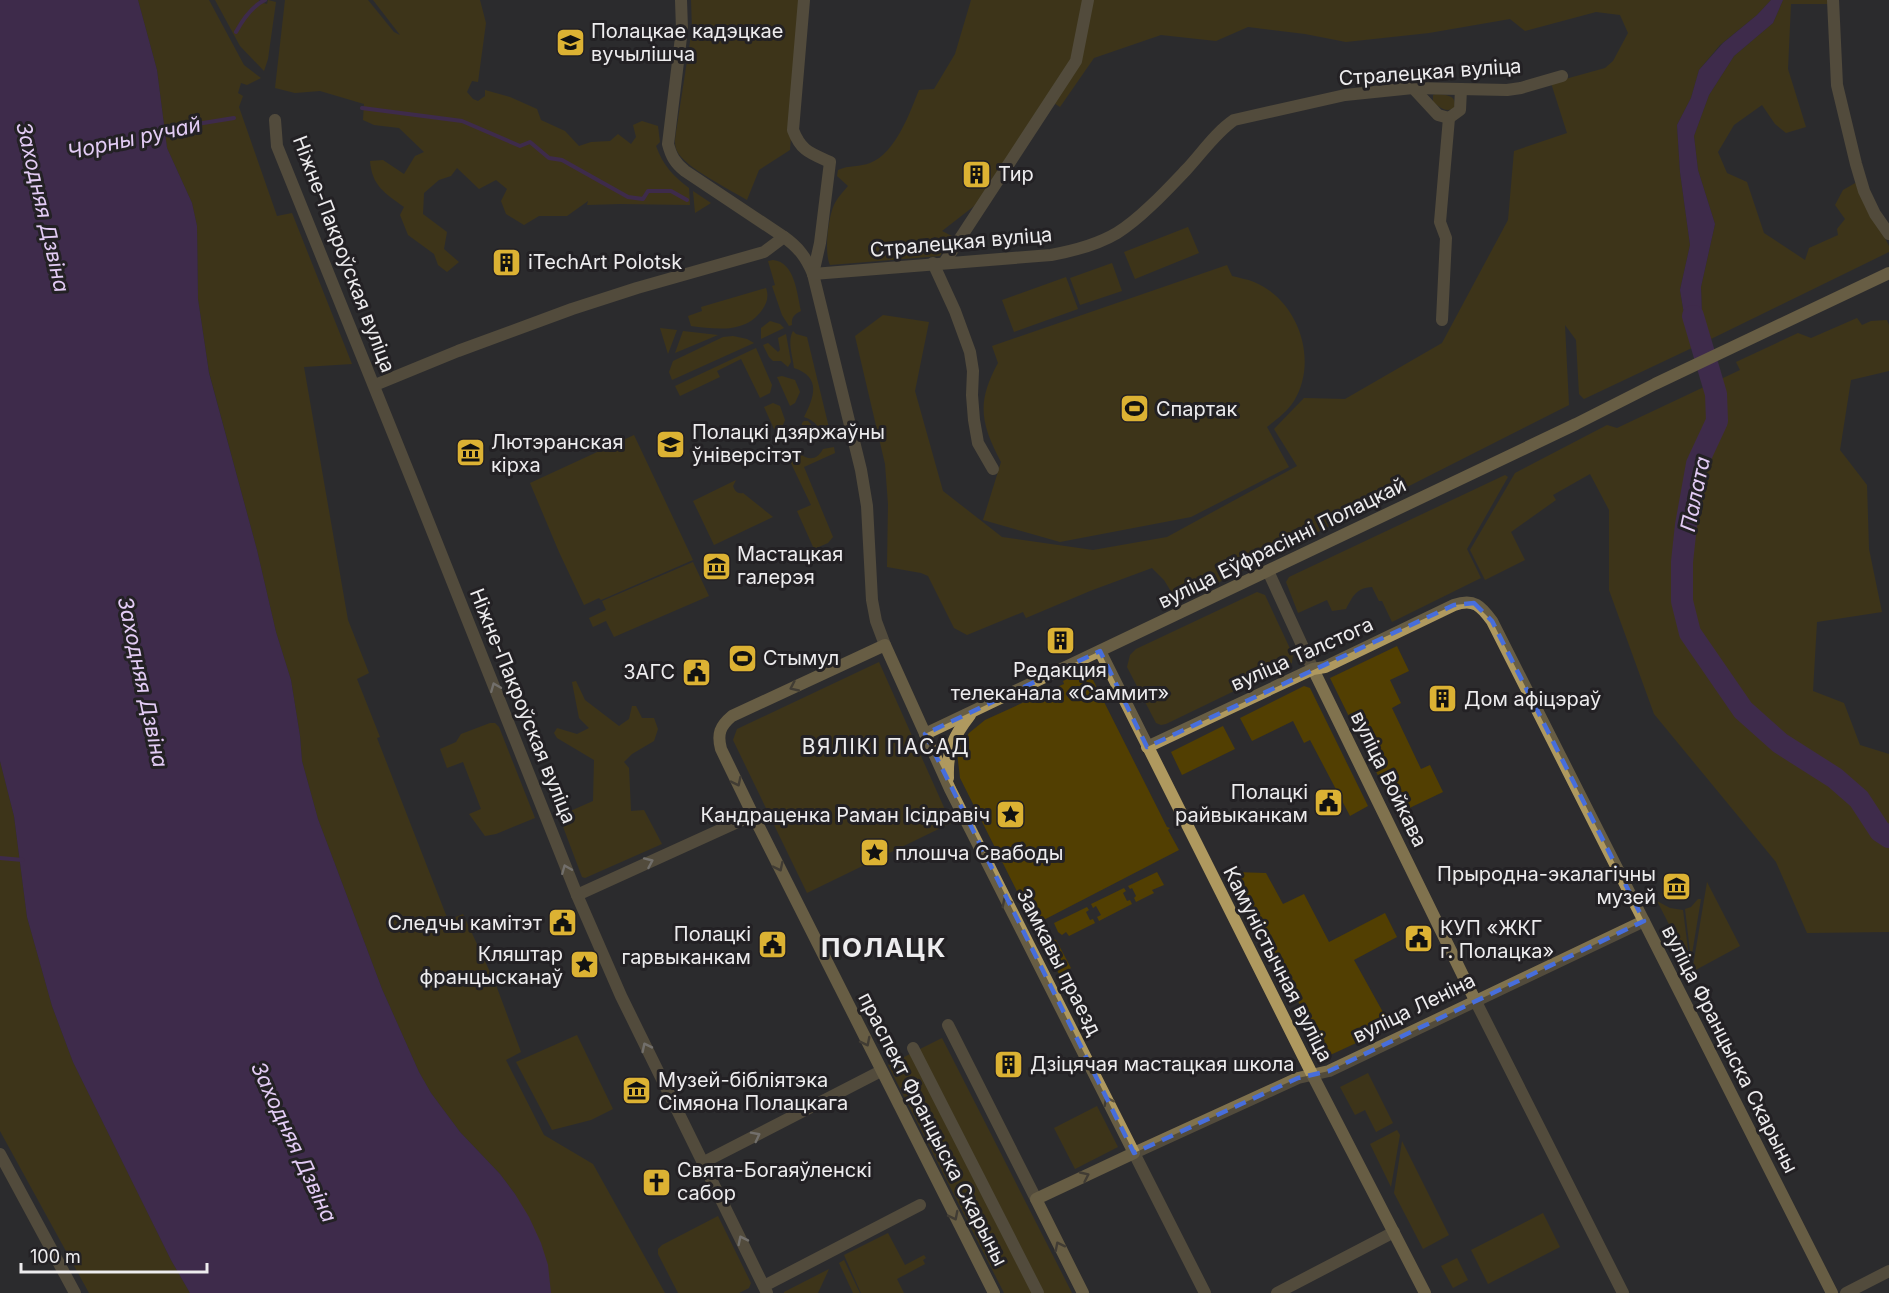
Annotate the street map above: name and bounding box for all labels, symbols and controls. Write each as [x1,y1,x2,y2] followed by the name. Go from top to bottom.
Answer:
[591,19,784,66] place label: Полацкае кадэцкае вучылішча
[554,26,586,58] school or university icon: Полацкае кадэцкае вучылішча
[1338,54,1522,90] street label: Стралецкая вуліца
[65,112,203,164] water label: Чорны ручай
[11,119,75,295] water label: Заходняя Дзвіна
[288,132,400,376] street label: Ніжне-Пакроўская вуліца
[961,158,993,190] building icon: Тир
[998,162,1034,186] place label: Тир
[869,222,1053,262] street label: Стралецкая вуліца
[491,246,523,278] building icon: iTechArt Polotsk
[528,250,682,274] place label: iTechArt Polotsk
[1119,393,1151,425] sports icon: Спартак
[1156,397,1237,421] place label: Спартак
[692,420,885,467] place label: Полацкі дзяржаўны ўніверсітэт
[655,428,687,460] school or university icon: Полацкі дзяржаўны ўніверсітэт
[491,430,624,477] place label: Лютэранская кірха
[454,437,486,469] museum icon: Лютэранская кірха
[1675,454,1715,534] water label: Палата
[1154,472,1410,614] street label: вуліца Еўфрасінні Полацкай
[737,542,843,589] place label: Мастацкая галерэя
[700,550,732,582] museum icon: Мастацкая галерэя
[465,585,581,827] street label: Ніжне-Пакроўская вуліца
[113,594,173,770] water label: Заходняя Дзвіна
[1227,612,1377,696] street label: вуліца Талстога
[1044,624,1076,656] building icon: Редакция телеканала «Саммит»
[726,642,758,674] sports icon: Стымул
[763,646,839,670] place label: Стымул
[680,656,712,688] public building icon: ЗАГС
[951,658,1169,705] place label: Редакция телеканала «Саммит»
[623,660,675,684] place label: ЗАГС
[789,680,800,692] one-way arrow
[490,683,502,694] one-way arrow
[1427,683,1459,715] building icon: Дом афіцэраў
[1464,687,1601,711] place label: Дом афіцэраў
[1346,707,1432,851] street label: вуліца Войкава
[802,734,970,759] district label: ВЯЛІКІ ПАСАД
[730,775,741,786] one-way arrow
[1175,780,1308,827] place label: Полацкі райвыканкам
[1313,787,1345,819] public building icon: Полацкі райвыканкам
[995,799,1027,831] place icon: Кандраценка Раман Ісідравіч
[700,803,990,827] place label: Кандраценка Раман Ісідравіч
[858,837,890,869] place icon: плошча Свабоды
[895,841,1063,865] place label: плошча Свабоды
[643,858,654,870] one-way arrow
[772,861,783,871] one-way arrow
[1218,862,1338,1066] street label: Камуністычная вуліца
[1437,862,1656,909] place label: Прыродна-экалагічны музей
[561,864,573,875] one-way arrow
[1661,870,1693,902] museum icon: Прыродна-экалагічны музей
[1011,884,1107,1040] street label: Замкавы праезд
[1002,897,1013,908] one-way arrow
[547,907,579,939] public building icon: Следчы камітэт
[388,911,543,935] place label: Следчы камітэт
[1440,916,1554,963] place label: КУП «ЖКГ г. Полацка»
[1657,921,1803,1177] street label: вуліца Францыска Скарыны
[621,922,751,969] place label: Полацкі гарвыканкам
[1403,923,1435,955] public building icon: КУП «ЖКГ г. Полацка»
[756,929,788,961] public building icon: Полацкі гарвыканкам
[821,932,947,963] district label: ПОЛАЦК
[420,942,563,989] place label: Кляштар францысканаў
[568,949,600,981] place icon: Кляштар францысканаў
[1349,968,1479,1048] street label: вуліца Леніна
[853,988,1013,1270] street label: праспект Францыска Скарыны
[859,1035,870,1046] one-way arrow
[642,1042,654,1053] one-way arrow
[993,1048,1025,1080] building icon: Дзіцячая мастацкая школа
[1030,1052,1295,1076] place label: Дзіцячая мастацкая школа
[246,1058,342,1226] water label: Заходняя Дзвіна
[658,1068,848,1115] place label: Музей-бібліятэка Сімяона Полацкага
[621,1075,653,1107] museum icon: Музей-бібліятэка Сімяона Полацкага
[1104,1096,1115,1107] one-way arrow
[749,1131,760,1143] one-way arrow
[677,1158,872,1205] place label: Свята-Богаяўленскі сабор
[640,1166,672,1198] church icon: Свята-Богаяўленскі сабор
[1078,1171,1089,1183] one-way arrow
[947,1209,958,1220] one-way arrow
[21,1236,207,1274] scale bar
[737,1236,749,1247] one-way arrow
[1055,1242,1066,1253] one-way arrow
[30,1246,81,1267] text: 100 m

